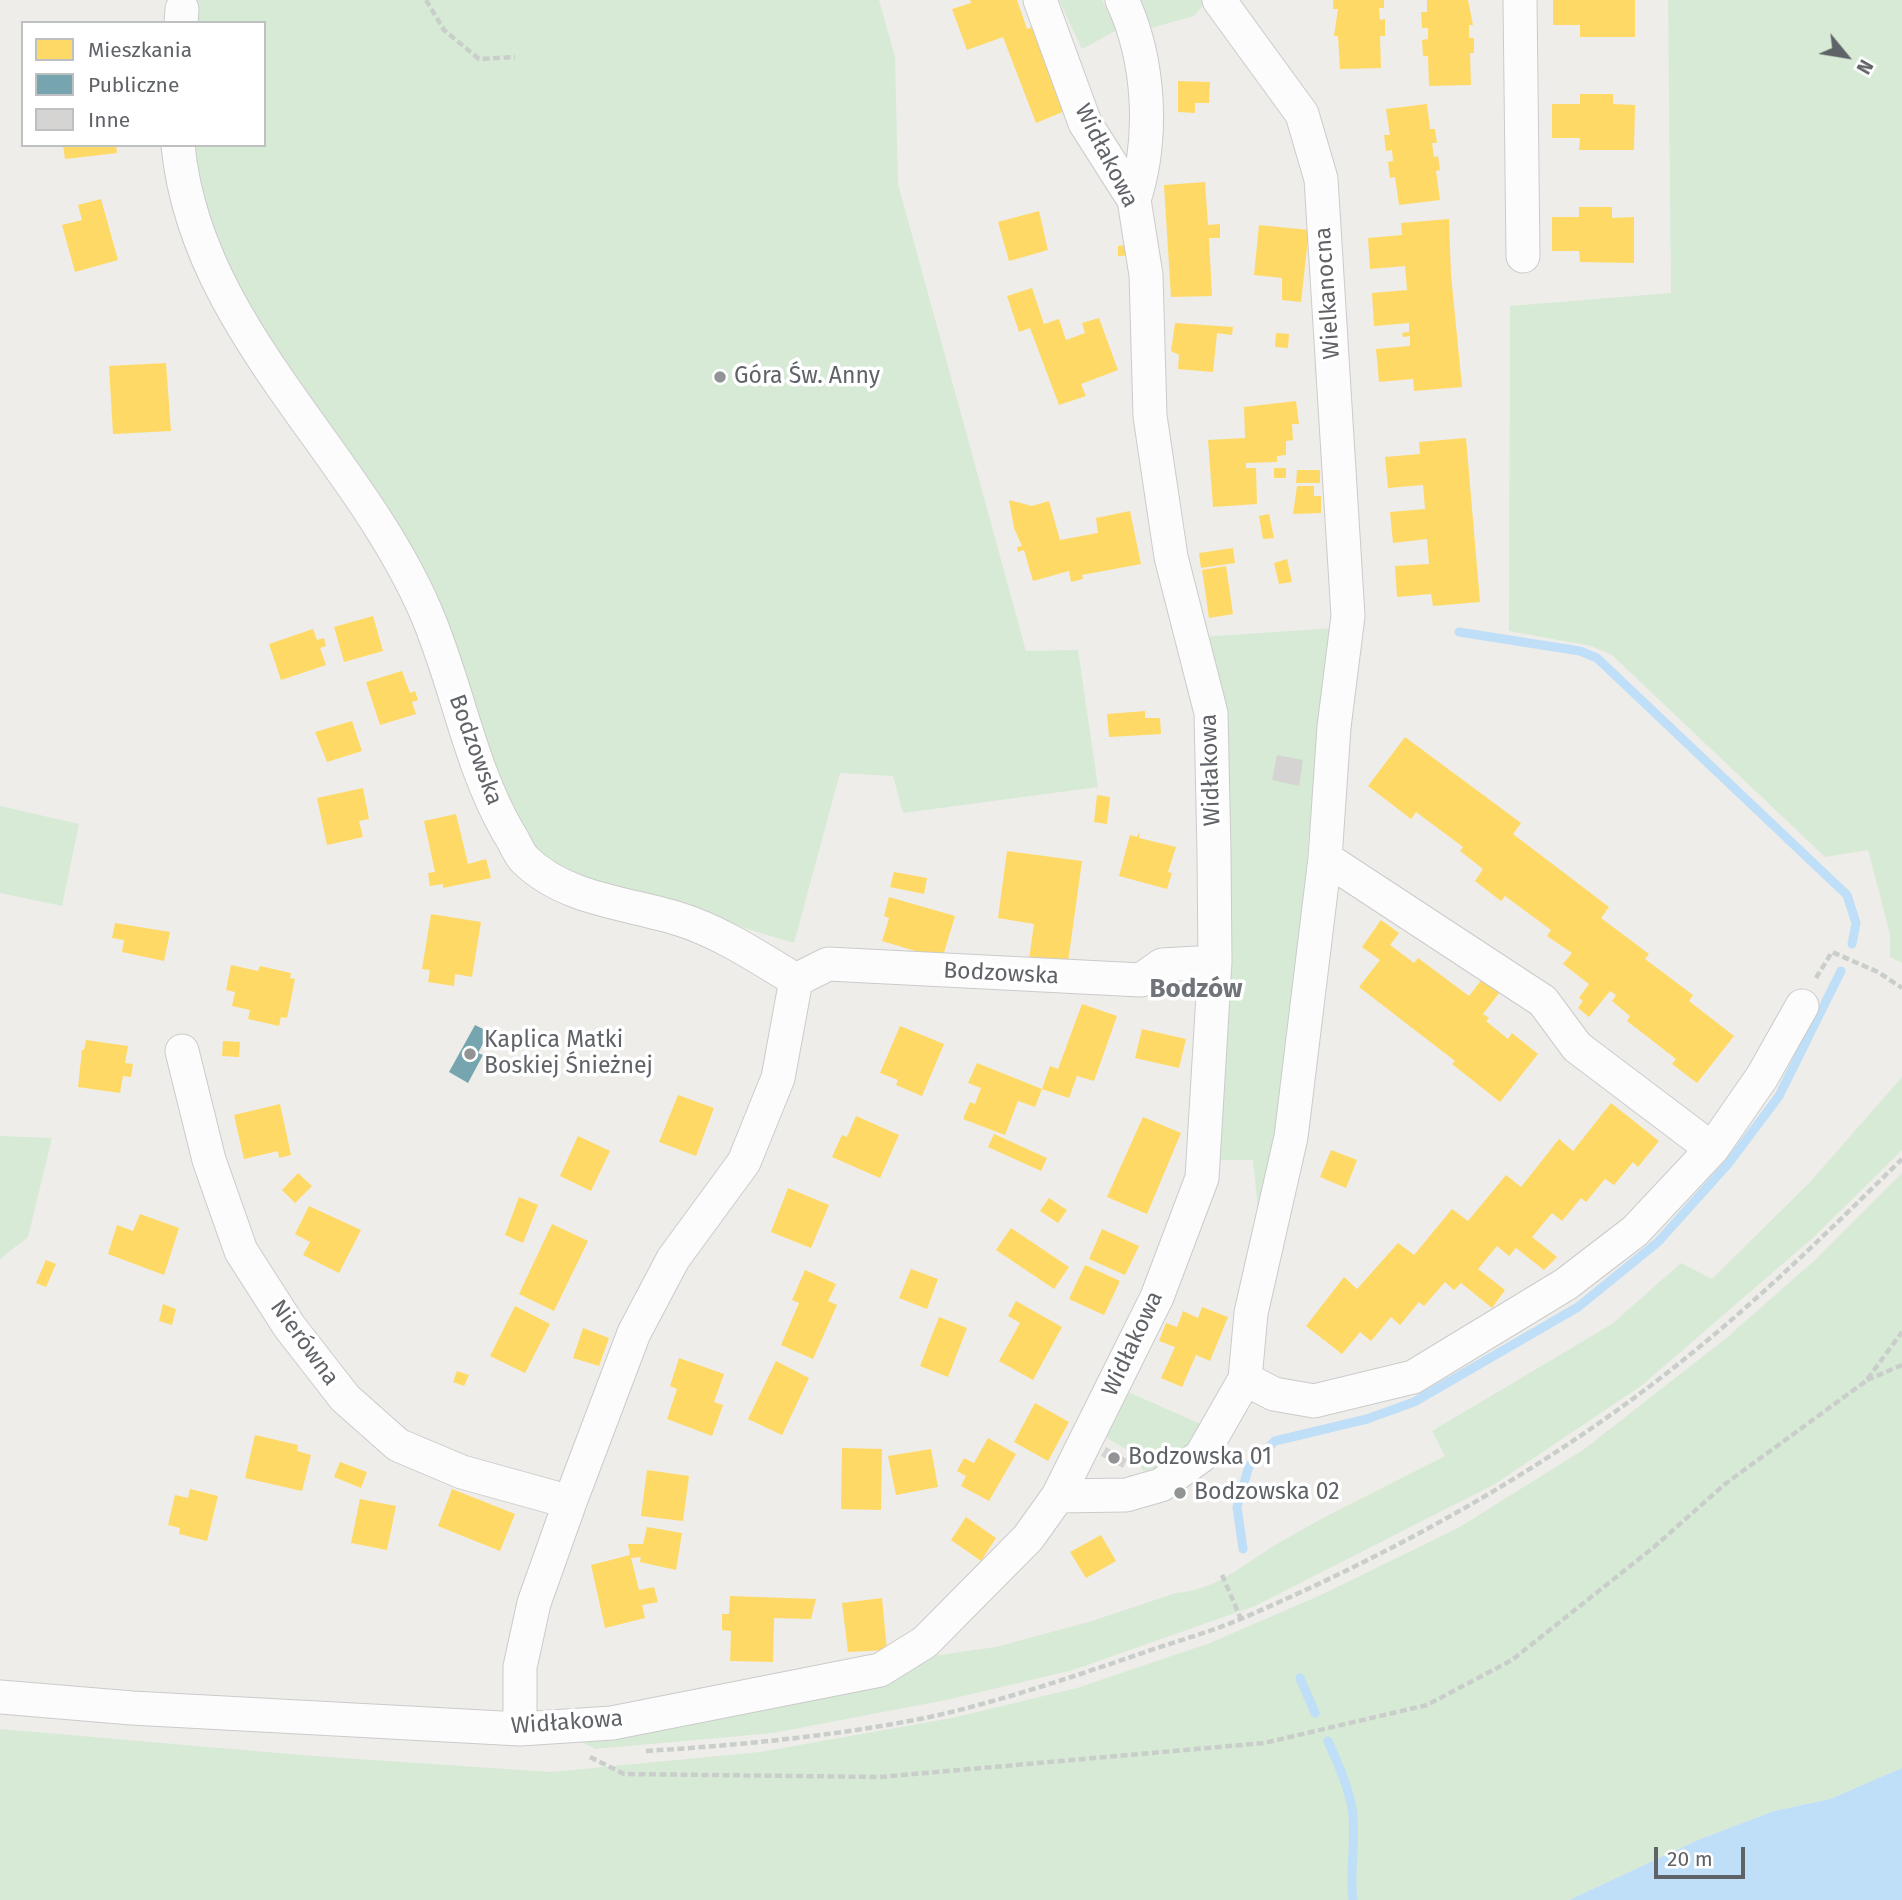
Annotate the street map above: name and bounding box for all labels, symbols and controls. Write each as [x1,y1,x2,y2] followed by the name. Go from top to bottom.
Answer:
[21,21,266,147] legend
[1811,21,1881,91] north arrow
[88,37,192,63] text: Mieszkania
[1852,56,1878,78] text: N
[88,72,179,98] text: Publiczne
[1068,100,1144,212] street label: Widłakowa
[88,107,130,133] text: Inne
[1310,226,1346,360] street label: Wielkanocna
[734,363,880,391] place label: Góra Św. Anny
[712,369,728,385] marker: Góra Św. Anny
[442,691,508,809] street label: Bodzowska
[1195,713,1227,827] street label: Widłakowa
[943,957,1059,991] street label: Bodzowska
[1149,974,1243,1006] district label: Bodzów
[484,1027,653,1081] place label: Kaplica Matki Boskiej Śnieżnej
[462,1046,478,1062] marker: Kaplica Matki Boskiej Śnieżnej
[1097,1287,1169,1401] street label: Widłakowa
[264,1295,344,1391] street label: Nierówna
[1128,1444,1272,1472] place label: Bodzowska 01
[1106,1450,1122,1466] marker: Bodzowska 01
[1194,1479,1340,1507] place label: Bodzowska 02
[1172,1485,1188,1501] marker: Bodzowska 02
[510,1705,624,1741] street label: Widłakowa
[1657,1834,1748,1878] scale bar
[1667,1846,1713,1872] text: 20 m

